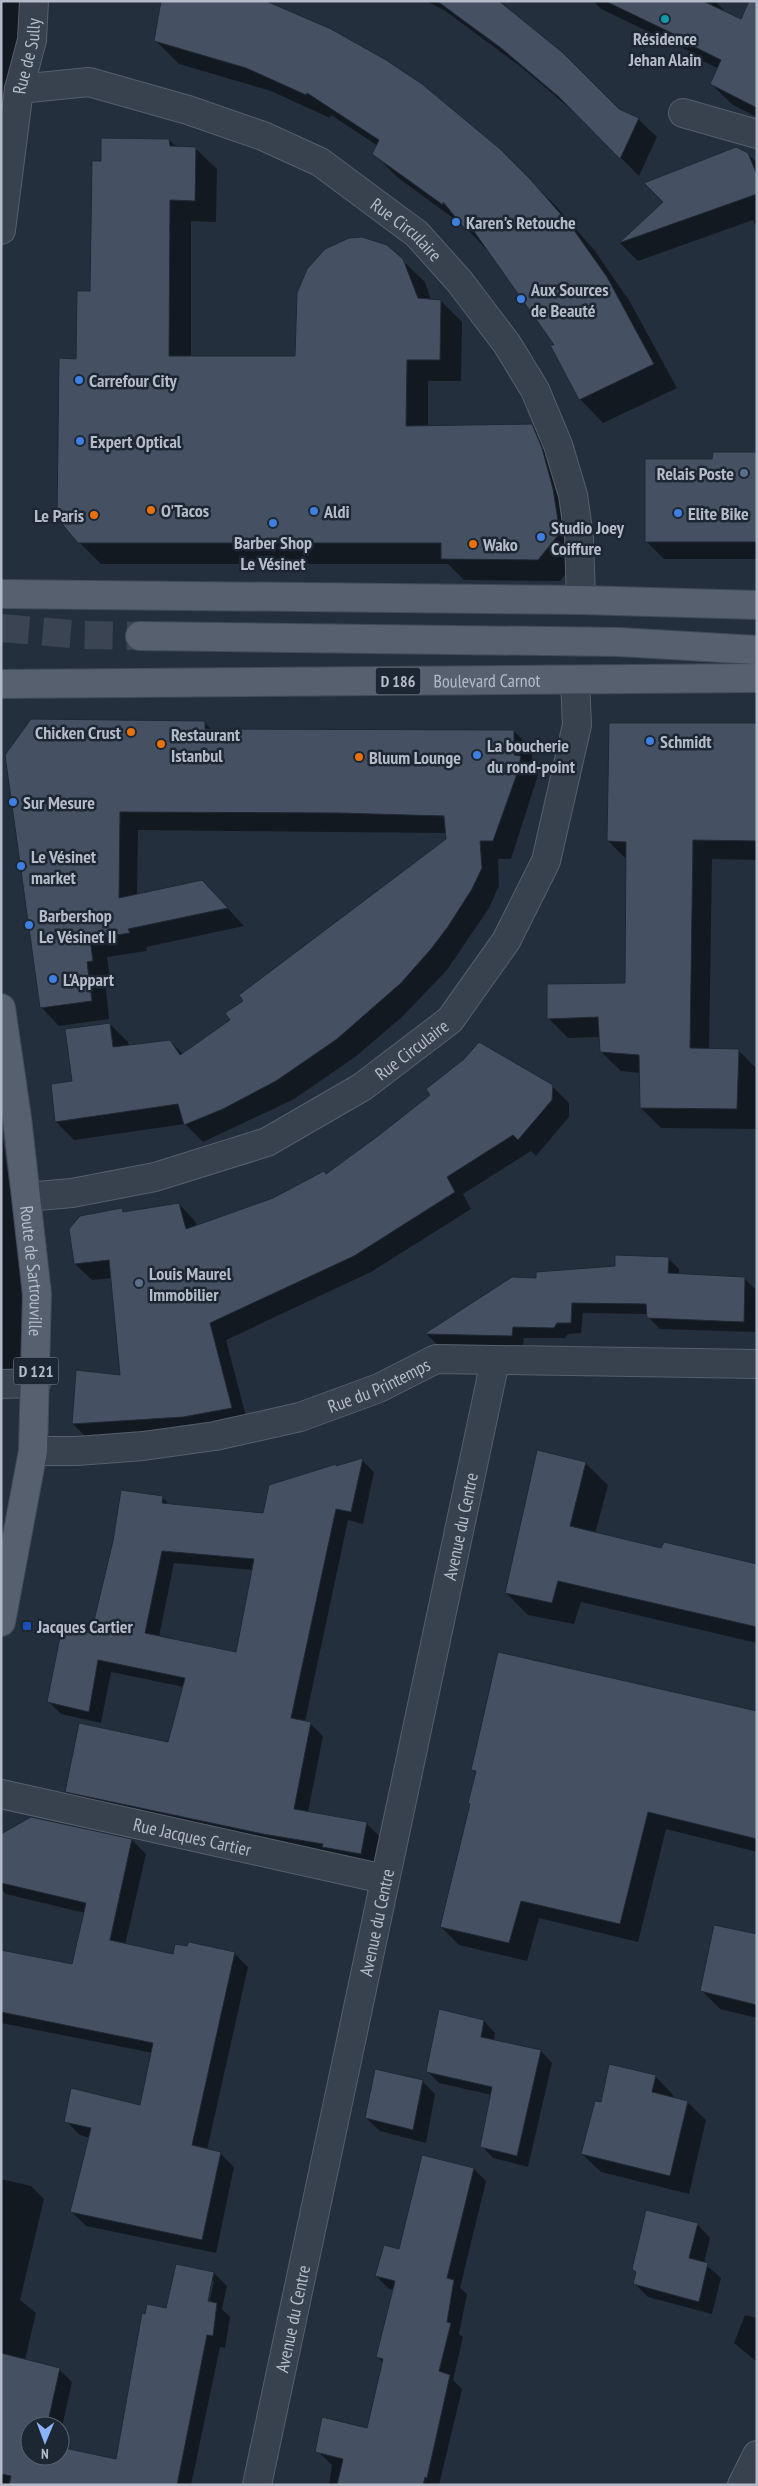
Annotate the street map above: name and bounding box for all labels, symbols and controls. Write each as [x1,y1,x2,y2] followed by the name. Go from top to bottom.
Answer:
[659,13,671,25] marker: Résidence Jehan Alain
[7,17,45,95] street label: Rue de Sully
[628,27,701,71] place label: Résidence Jehan Alain
[366,192,447,266] street label: Rue Circulaire
[466,211,576,234] place label: Karen's Retouche
[450,216,462,228] marker: Karen's Retouche
[530,278,608,322] place label: Aux Sources de Beauté
[515,293,527,305] marker: Aux Sources de Beauté
[89,369,177,392] place label: Carrefour City
[73,374,85,386] marker: Carrefour City
[90,430,182,453] place label: Expert Optical
[74,435,86,447] marker: Expert Optical
[657,462,734,485] place label: Relais Poste
[738,467,750,479] marker: Relais Poste
[161,499,209,522] place label: O'Tacos
[323,500,349,523] place label: Aldi
[688,502,749,525] place label: Elite Bike
[34,504,84,527] place label: Le Paris
[145,504,157,516] marker: O'Tacos
[308,505,320,517] marker: Aldi
[672,507,684,519] marker: Elite Bike
[88,509,100,521] marker: Le Paris
[551,516,625,560] place label: Studio Joey Coiffure
[267,517,279,529] marker: Barber Shop Le Vésinet
[234,531,312,575] place label: Barber Shop Le Vésinet
[535,531,547,543] marker: Studio Joey Coiffure
[482,533,518,556] place label: Wako
[467,538,479,550] marker: Wako
[376,668,420,694] road number: D 186
[433,668,541,692] street label: Boulevard Carnot
[35,721,122,744] place label: Chicken Crust
[171,723,241,767] place label: Restaurant Istanbul
[125,726,137,738] marker: Chicken Crust
[660,730,712,753] place label: Schmidt
[487,734,576,778] place label: La boucherie du rond-point
[644,735,656,747] marker: Schmidt
[155,738,167,750] marker: Restaurant Istanbul
[369,746,461,769] place label: Bluum Lounge
[471,749,483,761] marker: La boucherie du rond-point
[353,751,365,763] marker: Bluum Lounge
[23,791,95,814] place label: Sur Mesure
[7,796,19,808] marker: Sur Mesure
[31,845,97,889] place label: Le Vésinet market
[15,860,27,872] marker: Le Vésinet market
[39,904,116,948] place label: Barbershop Le Vésinet II
[23,919,35,931] marker: Barbershop Le Vésinet II
[63,968,115,991] place label: L'Appart
[47,973,59,985] marker: L'Appart
[370,1014,453,1085] street label: Rue Circulaire
[16,1204,48,1337] street label: Route de Sartrouville
[149,1262,232,1306] place label: Louis Maurel Immobilier
[133,1277,145,1289] marker: Louis Maurel Immobilier
[324,1353,434,1417] street label: Rue du Printemps
[14,1358,58,1384] road number: D 121
[437,1470,483,1582] street label: Avenue du Centre
[36,1615,133,1638] place label: Jacques Cartier
[21,1620,33,1632] marker: Jacques Cartier
[131,1812,254,1861] street label: Rue Jacques Cartier
[354,1867,399,1978] street label: Avenue du Centre
[270,2263,315,2375] street label: Avenue du Centre
[20,2416,70,2466] north arrow
[41,2445,49,2463] text: N

